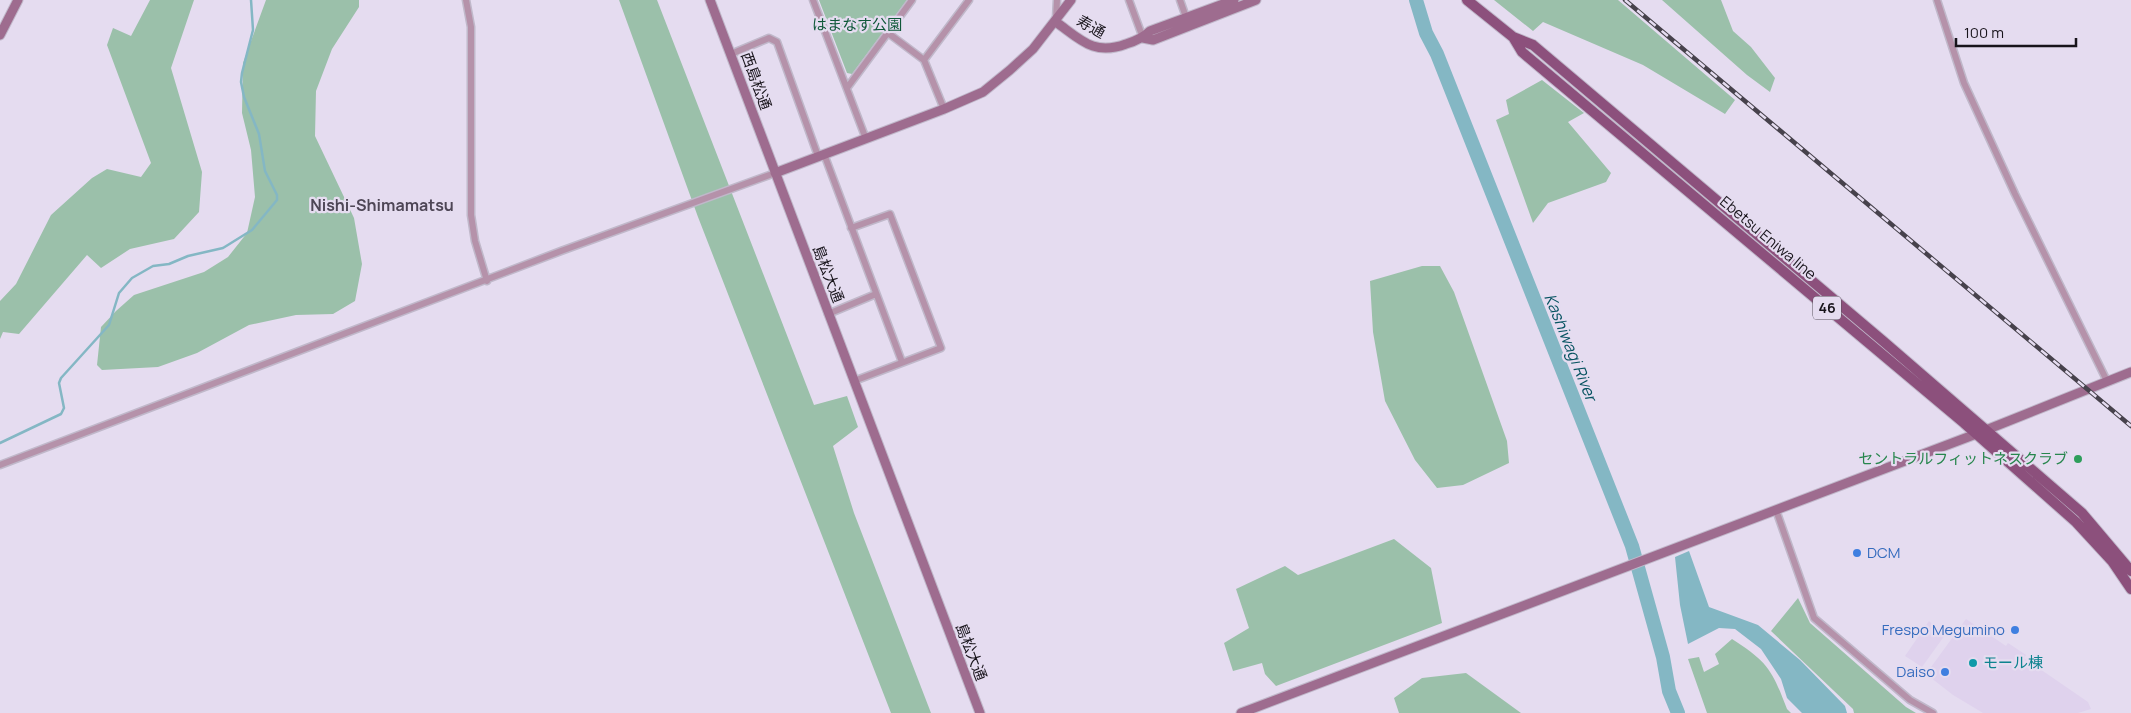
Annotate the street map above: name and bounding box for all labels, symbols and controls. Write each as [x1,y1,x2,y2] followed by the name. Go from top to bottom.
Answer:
[1073,10,1109,43] street label: 寿通
[812,14,902,35] park label: はまなす公園
[1956,15,2076,47] scale bar
[1964,22,2004,43] text: 100 m
[736,49,777,113] street label: 西島松通
[1716,191,1821,284] street label: Ebetsu Eniwa line
[310,194,454,216] district label: Nishi-Shimamatsu
[808,242,849,306] street label: 島松大通
[1539,290,1603,406] water label: Kashiwagi River
[1813,296,1841,320] road number: 46
[1858,448,2068,469] place label: セントラルフィットネスクラブ
[2072,453,2084,465] marker: セントラルフィットネスクラブ
[1867,542,1900,563] place label: DCM
[1851,547,1863,559] marker: DCM
[1882,619,2005,640] place label: Frespo Megumino
[951,620,992,684] street label: 島松大通
[2009,624,2021,636] marker: Frespo Megumino
[1983,652,2043,673] place label: モール棟
[1967,657,1979,669] marker: モール棟
[1896,661,1935,682] place label: Daiso
[1939,666,1951,678] marker: Daiso

